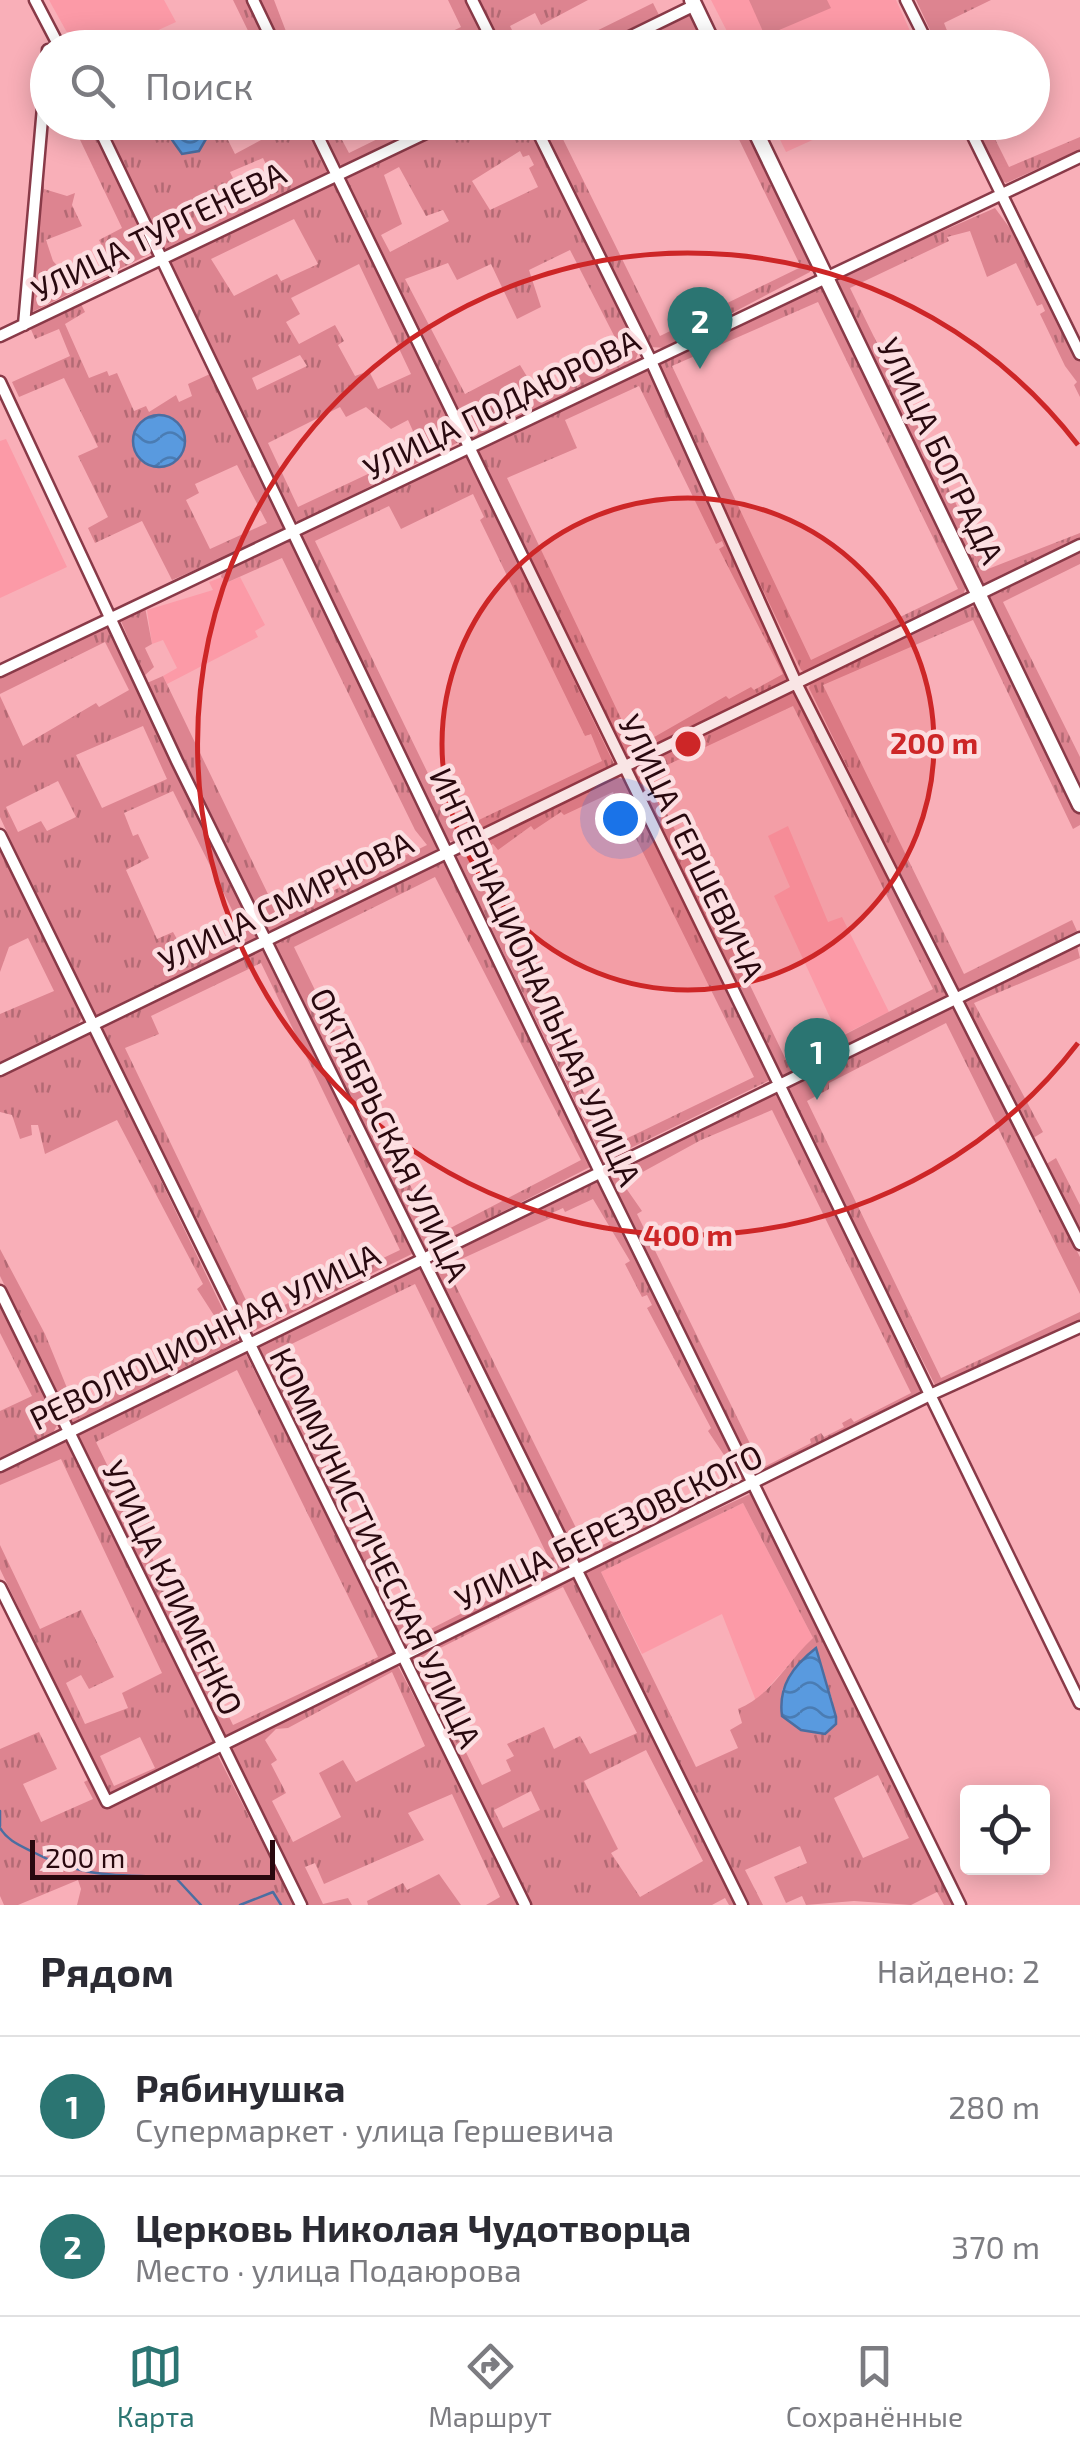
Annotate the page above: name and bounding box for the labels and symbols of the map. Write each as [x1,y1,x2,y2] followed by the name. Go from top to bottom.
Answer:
[25,152,291,308] street label: УЛИЦА ТУРГЕНЕВА
[668,286,732,369] pin: 2
[357,320,646,487] street label: УЛИЦА ПОДАЮРОВА
[871,331,1013,569] street label: УЛИЦА БОГРАДА
[612,708,774,987] street label: УЛИЦА ГЕРШЕВИЧА
[890,724,978,760] text: 200 m
[670,726,706,762] centre of rings
[423,761,651,1191] street label: ИНТЕРНАЦИОНАЛЬНАЯ УЛИЦА
[595,793,646,844] your location
[152,822,419,978] street label: УЛИЦА СМИРНОВА
[303,981,478,1287] street label: ОКТЯБРЬСКАЯ УЛИЦА
[784,1018,850,1100] pin: 1
[643,1216,733,1252] text: 400 m
[23,1234,385,1437] street label: РЕВОЛЮЦИОННАЯ УЛИЦА
[263,1341,490,1753] street label: КОММУНИСТИЧЕСКАЯ УЛИЦА
[448,1435,768,1617] street label: УЛИЦА БЕРЕЗОВСКОГО
[96,1454,252,1721] street label: УЛИЦА КЛИМЕНКО
[30,1835,275,1880] scale bar

